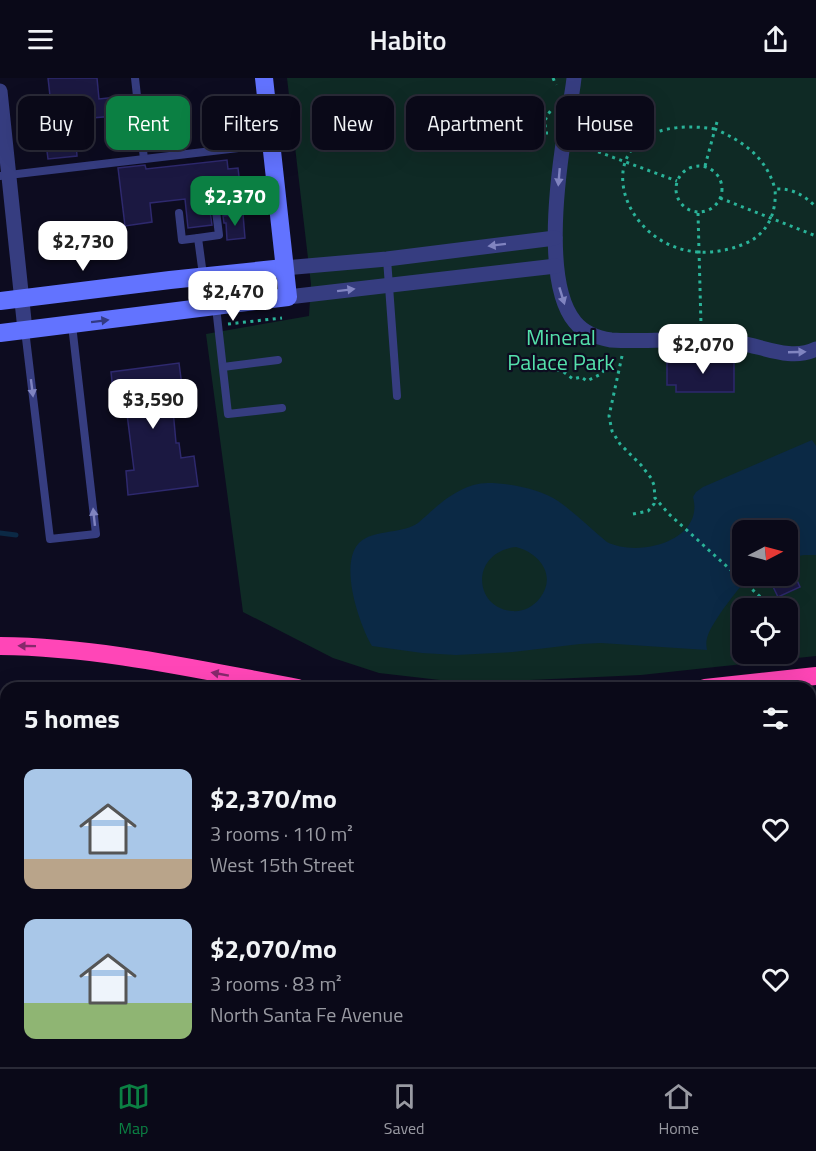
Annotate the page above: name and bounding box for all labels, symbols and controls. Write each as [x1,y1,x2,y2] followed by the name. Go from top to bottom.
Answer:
[370,19,446,60] text: Habito
[24,23,57,56] icon: menu
[759,23,792,56] icon: share
[18,96,94,150] chip: Buy
[106,96,190,150] chip: Rent
[202,96,300,150] chip: Filters
[312,96,394,150] chip: New
[406,96,544,150] chip: Apartment
[556,96,654,150] chip: House
[554,168,564,187] one-way arrow
[186,176,284,227] pin: $2,370
[204,180,266,211] text: $2,370
[34,221,132,272] pin: $2,730
[52,225,114,256] text: $2,730
[488,241,507,250] one-way arrow
[184,271,282,322] pin: $2,470
[202,275,264,306] text: $2,470
[337,285,356,295] one-way arrow
[558,287,567,305] one-way arrow
[90,316,109,326] one-way arrow
[507,320,615,379] park label: Mineral Palace Park
[654,324,752,375] pin: $2,070
[672,328,734,359] text: $2,070
[787,348,806,357] one-way arrow
[28,379,37,398] one-way arrow
[104,379,202,430] pin: $3,590
[122,383,184,414] text: $3,590
[89,507,99,526] one-way arrow
[732,520,798,586] north arrow
[732,520,798,664] map controls
[732,598,798,664] button: locate
[18,641,37,651] one-way arrow
[211,669,230,678] one-way arrow
[24,699,120,738] text: 5 homes
[759,702,792,735] icon: filters
[210,779,337,818] text: $2,370/mo
[72,793,144,865] icon: home
[759,813,792,846] icon: heart
[210,818,353,849] text: 3 rooms · 110 m²
[210,849,354,880] text: West 15th Street
[210,929,337,968] text: $2,070/mo
[72,943,144,1015] icon: home
[759,963,792,996] icon: heart
[210,968,342,999] text: 3 rooms · 83 m²
[210,999,403,1030] text: North Santa Fe Avenue
[117,1080,150,1140] tab: Map
[384,1080,425,1140] tab: Saved
[658,1080,699,1140] tab: Home

